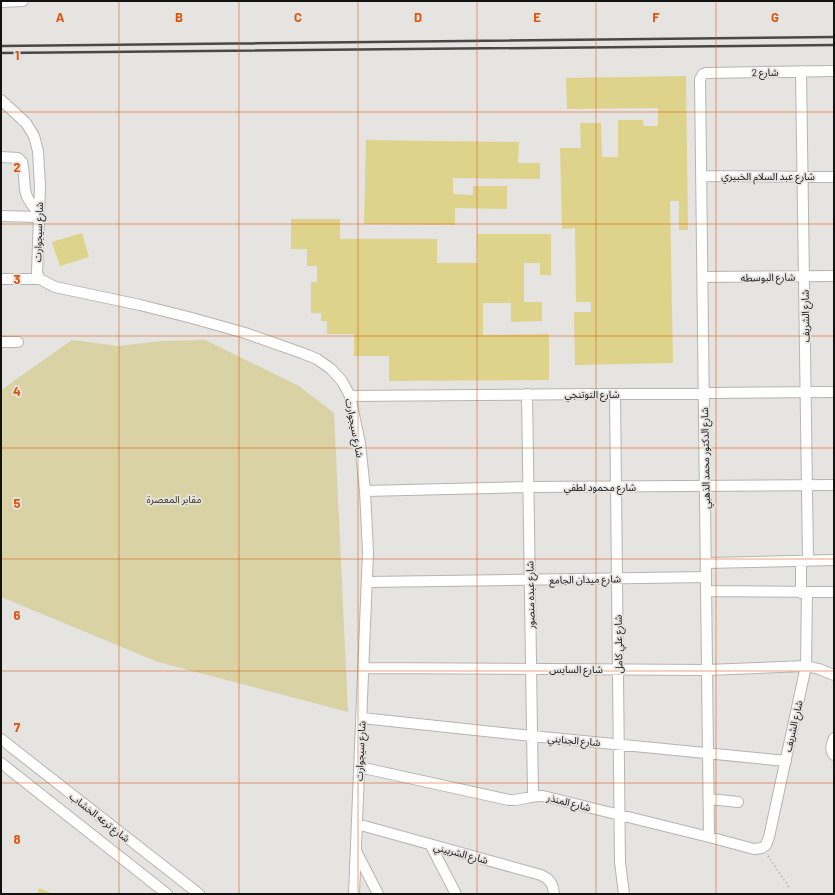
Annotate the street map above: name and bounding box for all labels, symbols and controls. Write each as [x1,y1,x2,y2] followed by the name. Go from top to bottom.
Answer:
[56,9,65,25] text: A
[175,9,183,25] text: B
[294,9,302,25] text: C
[414,9,422,25] text: D
[533,9,541,25] text: E
[652,9,660,25] text: F
[771,9,779,25] text: G
[15,47,19,63] text: 1
[751,66,779,80] street label: شارع 2
[13,159,21,175] text: 2
[721,170,815,185] street label: شارع عبد السلام الخبيري
[31,202,47,262] street label: شارع سيجوارت
[13,271,21,287] text: 3
[741,271,796,285] street label: شارع البوسطه
[799,289,813,342] street label: شارع الشريف
[13,383,21,399] text: 4
[564,388,620,402] street label: شارع التوتنجي
[341,397,367,459] street label: شارع سيجوارت
[698,407,714,509] street label: شارع الدكتور محمد الذهبي
[564,481,636,495] street label: شارع محمود لطفي
[147,493,201,506] park label: مقابر المعصرة
[13,495,21,511] text: 5
[523,561,539,630] street label: شارع عبده منصور
[549,572,621,588] street label: شارع ميدان الجامع
[14,607,21,623] text: 6
[611,614,627,673] street label: شارع علي كامل
[549,663,603,677] street label: شارع السايس
[781,699,807,753] street label: شارع الشريف
[14,719,21,735] text: 7
[352,721,370,781] street label: شارع سيجوارت
[547,732,601,751] street label: شارع الجنايني
[66,790,132,846] street label: شارع ترعه الخشاب
[544,791,592,815] street label: شارع المنذر
[13,831,21,847] text: 8
[432,840,490,868] street label: شارع الشربيني

